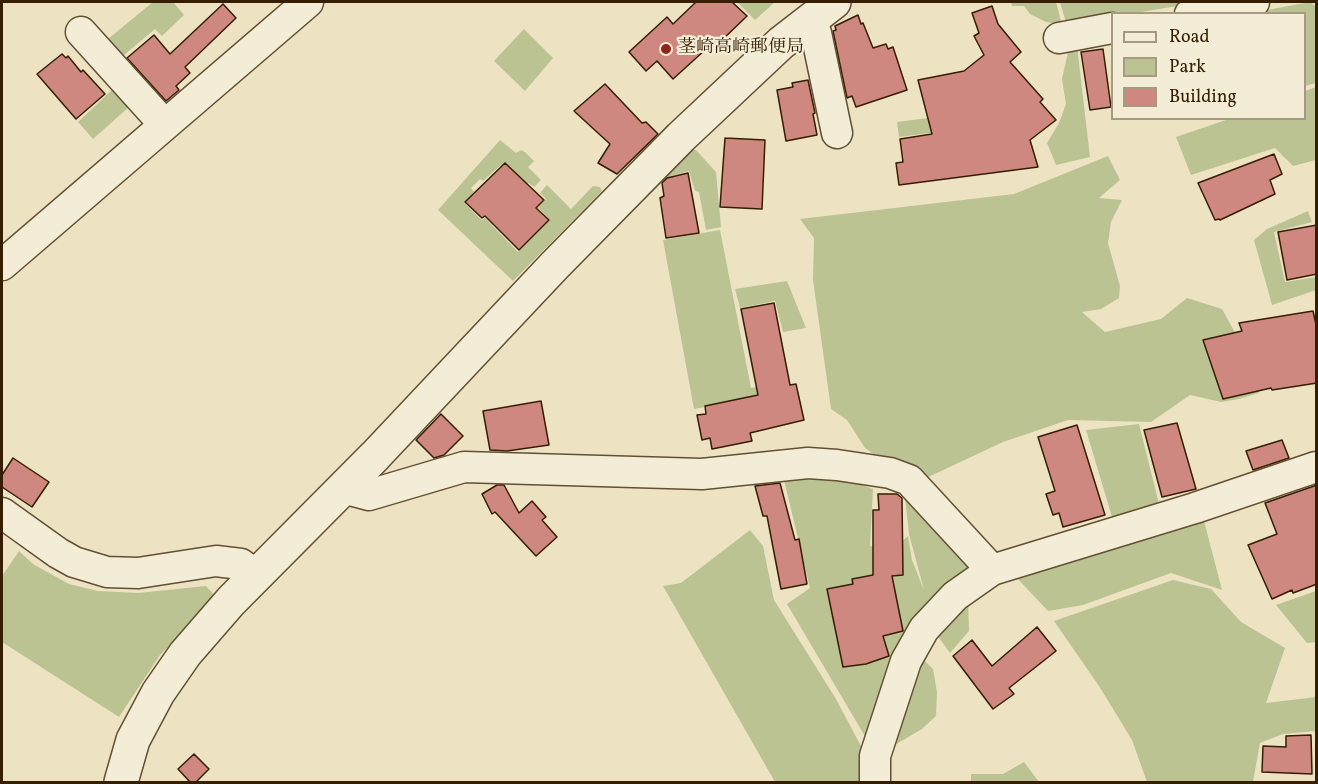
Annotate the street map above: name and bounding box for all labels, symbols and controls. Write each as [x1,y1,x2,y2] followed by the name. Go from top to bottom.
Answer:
[1111,12,1306,120] legend
[1169,25,1210,50] text: Road
[678,38,804,60] place label: 茎崎高崎郵便局
[659,42,673,56] marker: 茎崎高崎郵便局
[1169,55,1206,80] text: Park
[1169,85,1237,110] text: Building

